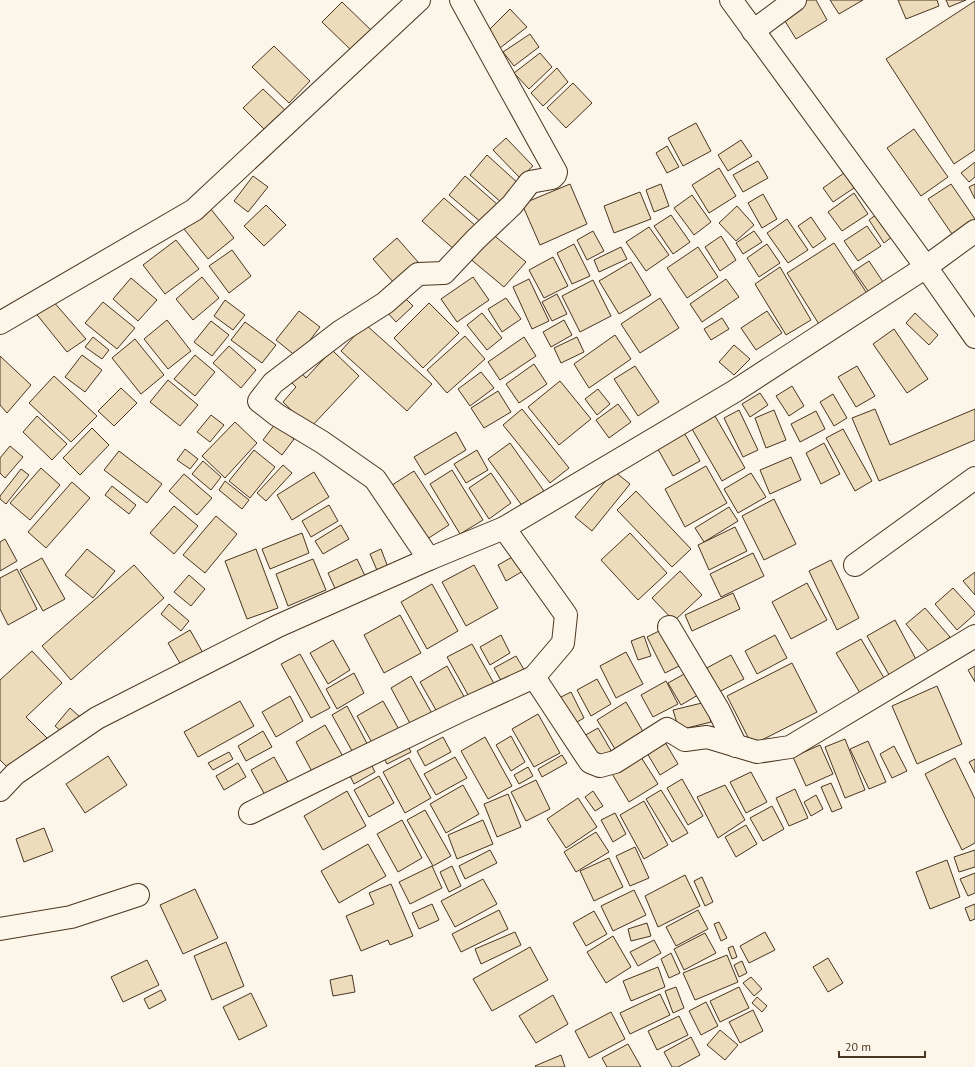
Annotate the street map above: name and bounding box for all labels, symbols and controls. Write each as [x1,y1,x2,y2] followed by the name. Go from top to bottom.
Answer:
[839,1033,925,1059] scale bar
[845,1039,871,1054] text: 20 m

